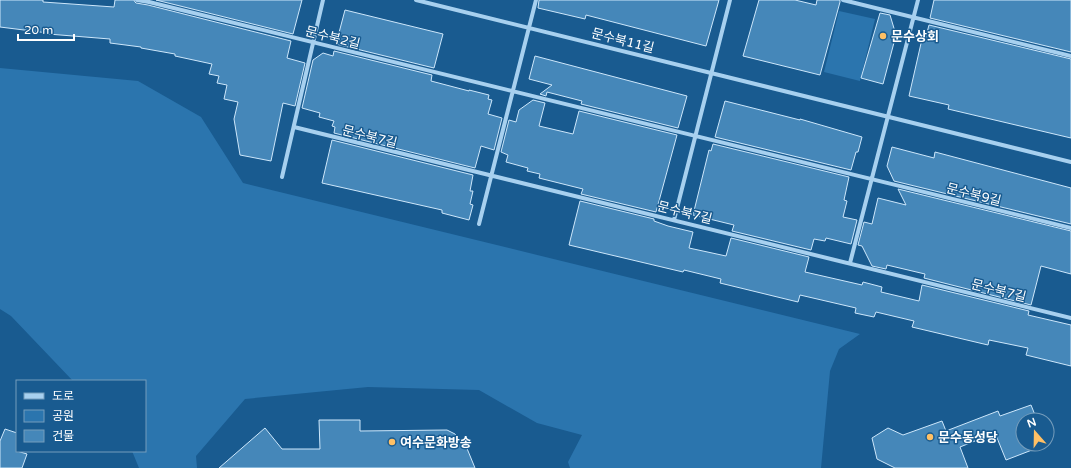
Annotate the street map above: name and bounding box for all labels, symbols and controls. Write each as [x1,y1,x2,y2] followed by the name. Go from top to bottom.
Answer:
[18,16,74,42] scale bar
[24,23,53,37] text: 20 m
[304,23,362,53] street label: 문수북2길
[590,25,656,56] street label: 문수북11길
[891,29,939,45] place label: 문수상회
[878,31,888,41] marker: 문수상회
[341,122,399,152] street label: 문수북7길
[945,180,1003,210] street label: 문수북9길
[656,198,714,228] street label: 문수북7길
[970,276,1028,306] street label: 문수북7길
[16,380,146,452] legend
[52,389,74,403] text: 도로
[52,409,74,423] text: 공원
[1015,412,1055,452] north arrow
[1025,415,1038,431] text: N
[52,429,74,443] text: 건물
[938,430,998,446] place label: 문수동성당
[925,432,935,442] marker: 문수동성당
[400,435,472,451] place label: 여수문화방송
[387,437,397,447] marker: 여수문화방송

